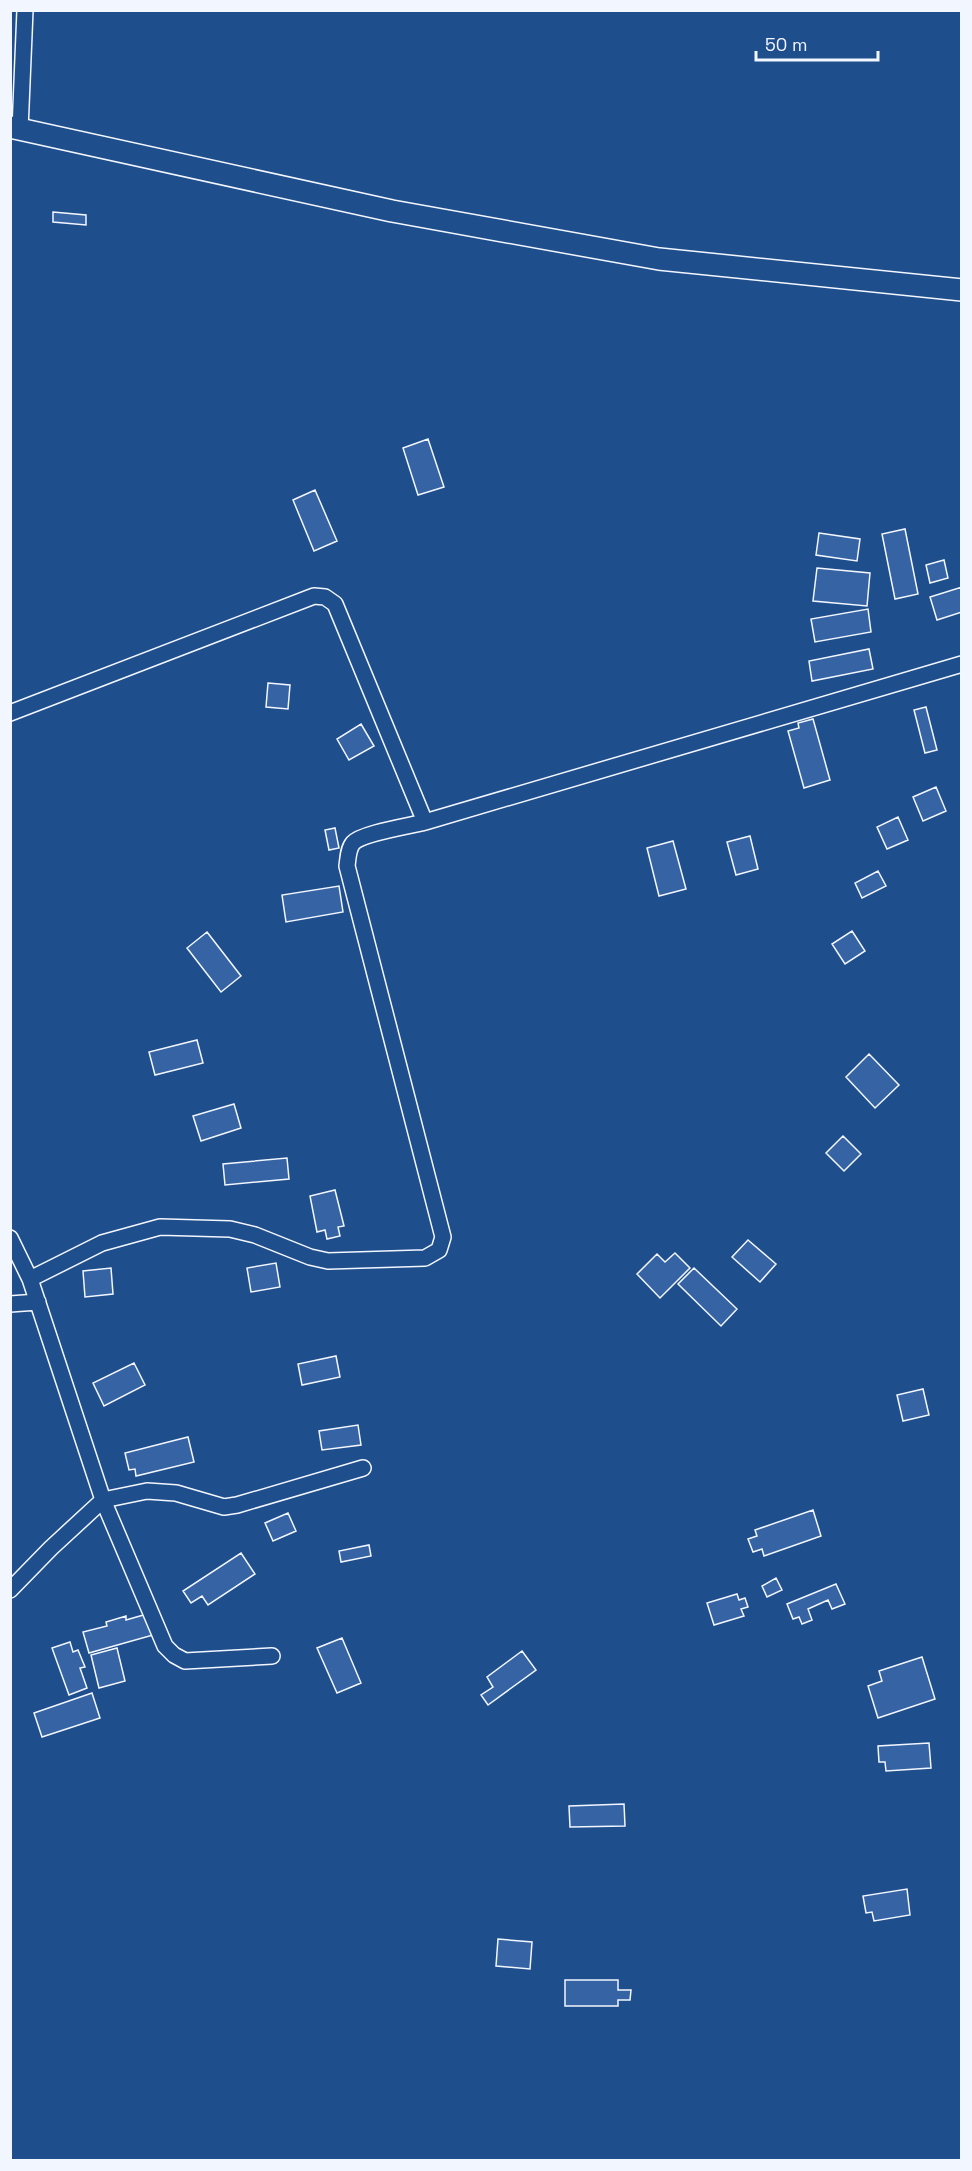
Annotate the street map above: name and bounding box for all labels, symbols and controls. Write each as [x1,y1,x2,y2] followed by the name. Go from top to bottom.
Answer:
[756,24,878,62] scale bar
[765,33,807,56] text: 50 m

